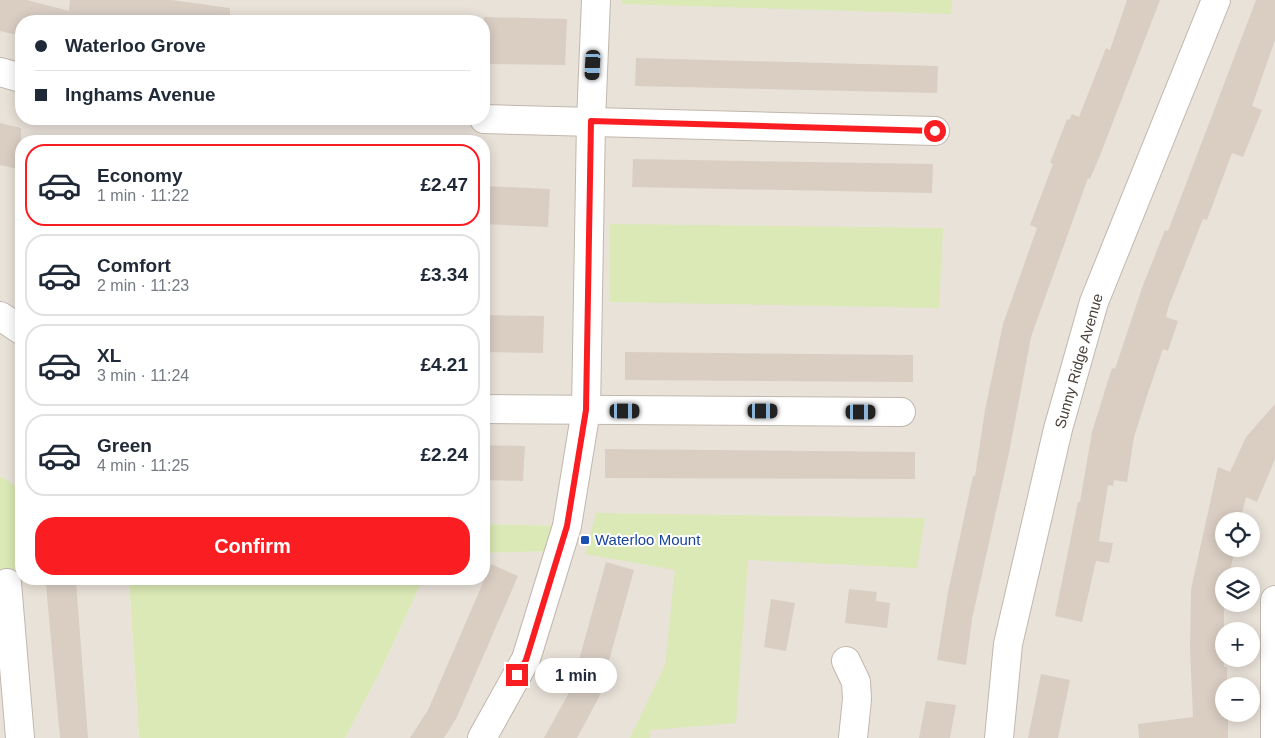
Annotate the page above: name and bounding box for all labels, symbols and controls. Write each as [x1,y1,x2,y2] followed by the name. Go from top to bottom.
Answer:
[65,35,206,56] text: Waterloo Grove
[584,50,601,80] car
[65,84,216,105] text: Inghams Avenue
[924,120,946,142] route start
[37,163,82,208] icon: car
[97,165,183,186] text: Economy
[420,174,468,195] text: £2.47
[97,187,189,204] text: 1 min · 11:22
[37,253,82,298] icon: car
[97,255,171,276] text: Comfort
[420,264,468,285] text: £3.34
[97,277,189,294] text: 2 min · 11:23
[1051,291,1106,430] street label: Sunny Ridge Avenue
[37,343,82,388] icon: car
[97,345,121,366] text: XL
[420,354,468,375] text: £4.21
[97,367,189,384] text: 3 min · 11:24
[610,404,640,419] car
[748,404,778,419] car
[846,405,876,420] car
[37,433,82,478] icon: car
[97,435,152,456] text: Green
[420,444,468,465] text: £2.24
[97,457,189,474] text: 4 min · 11:25
[1215,512,1260,722] map controls
[1215,512,1260,557] button: locate
[35,517,470,575] button: Confirm
[595,531,701,548] place label: Waterloo Mount
[579,534,591,546] marker: Waterloo Mount
[1215,567,1260,612] button: layers
[1215,622,1260,667] button: +
[534,658,617,692] callout: 1 min
[506,664,528,686] route end
[555,667,597,684] text: 1 min
[1215,677,1260,722] button: −

